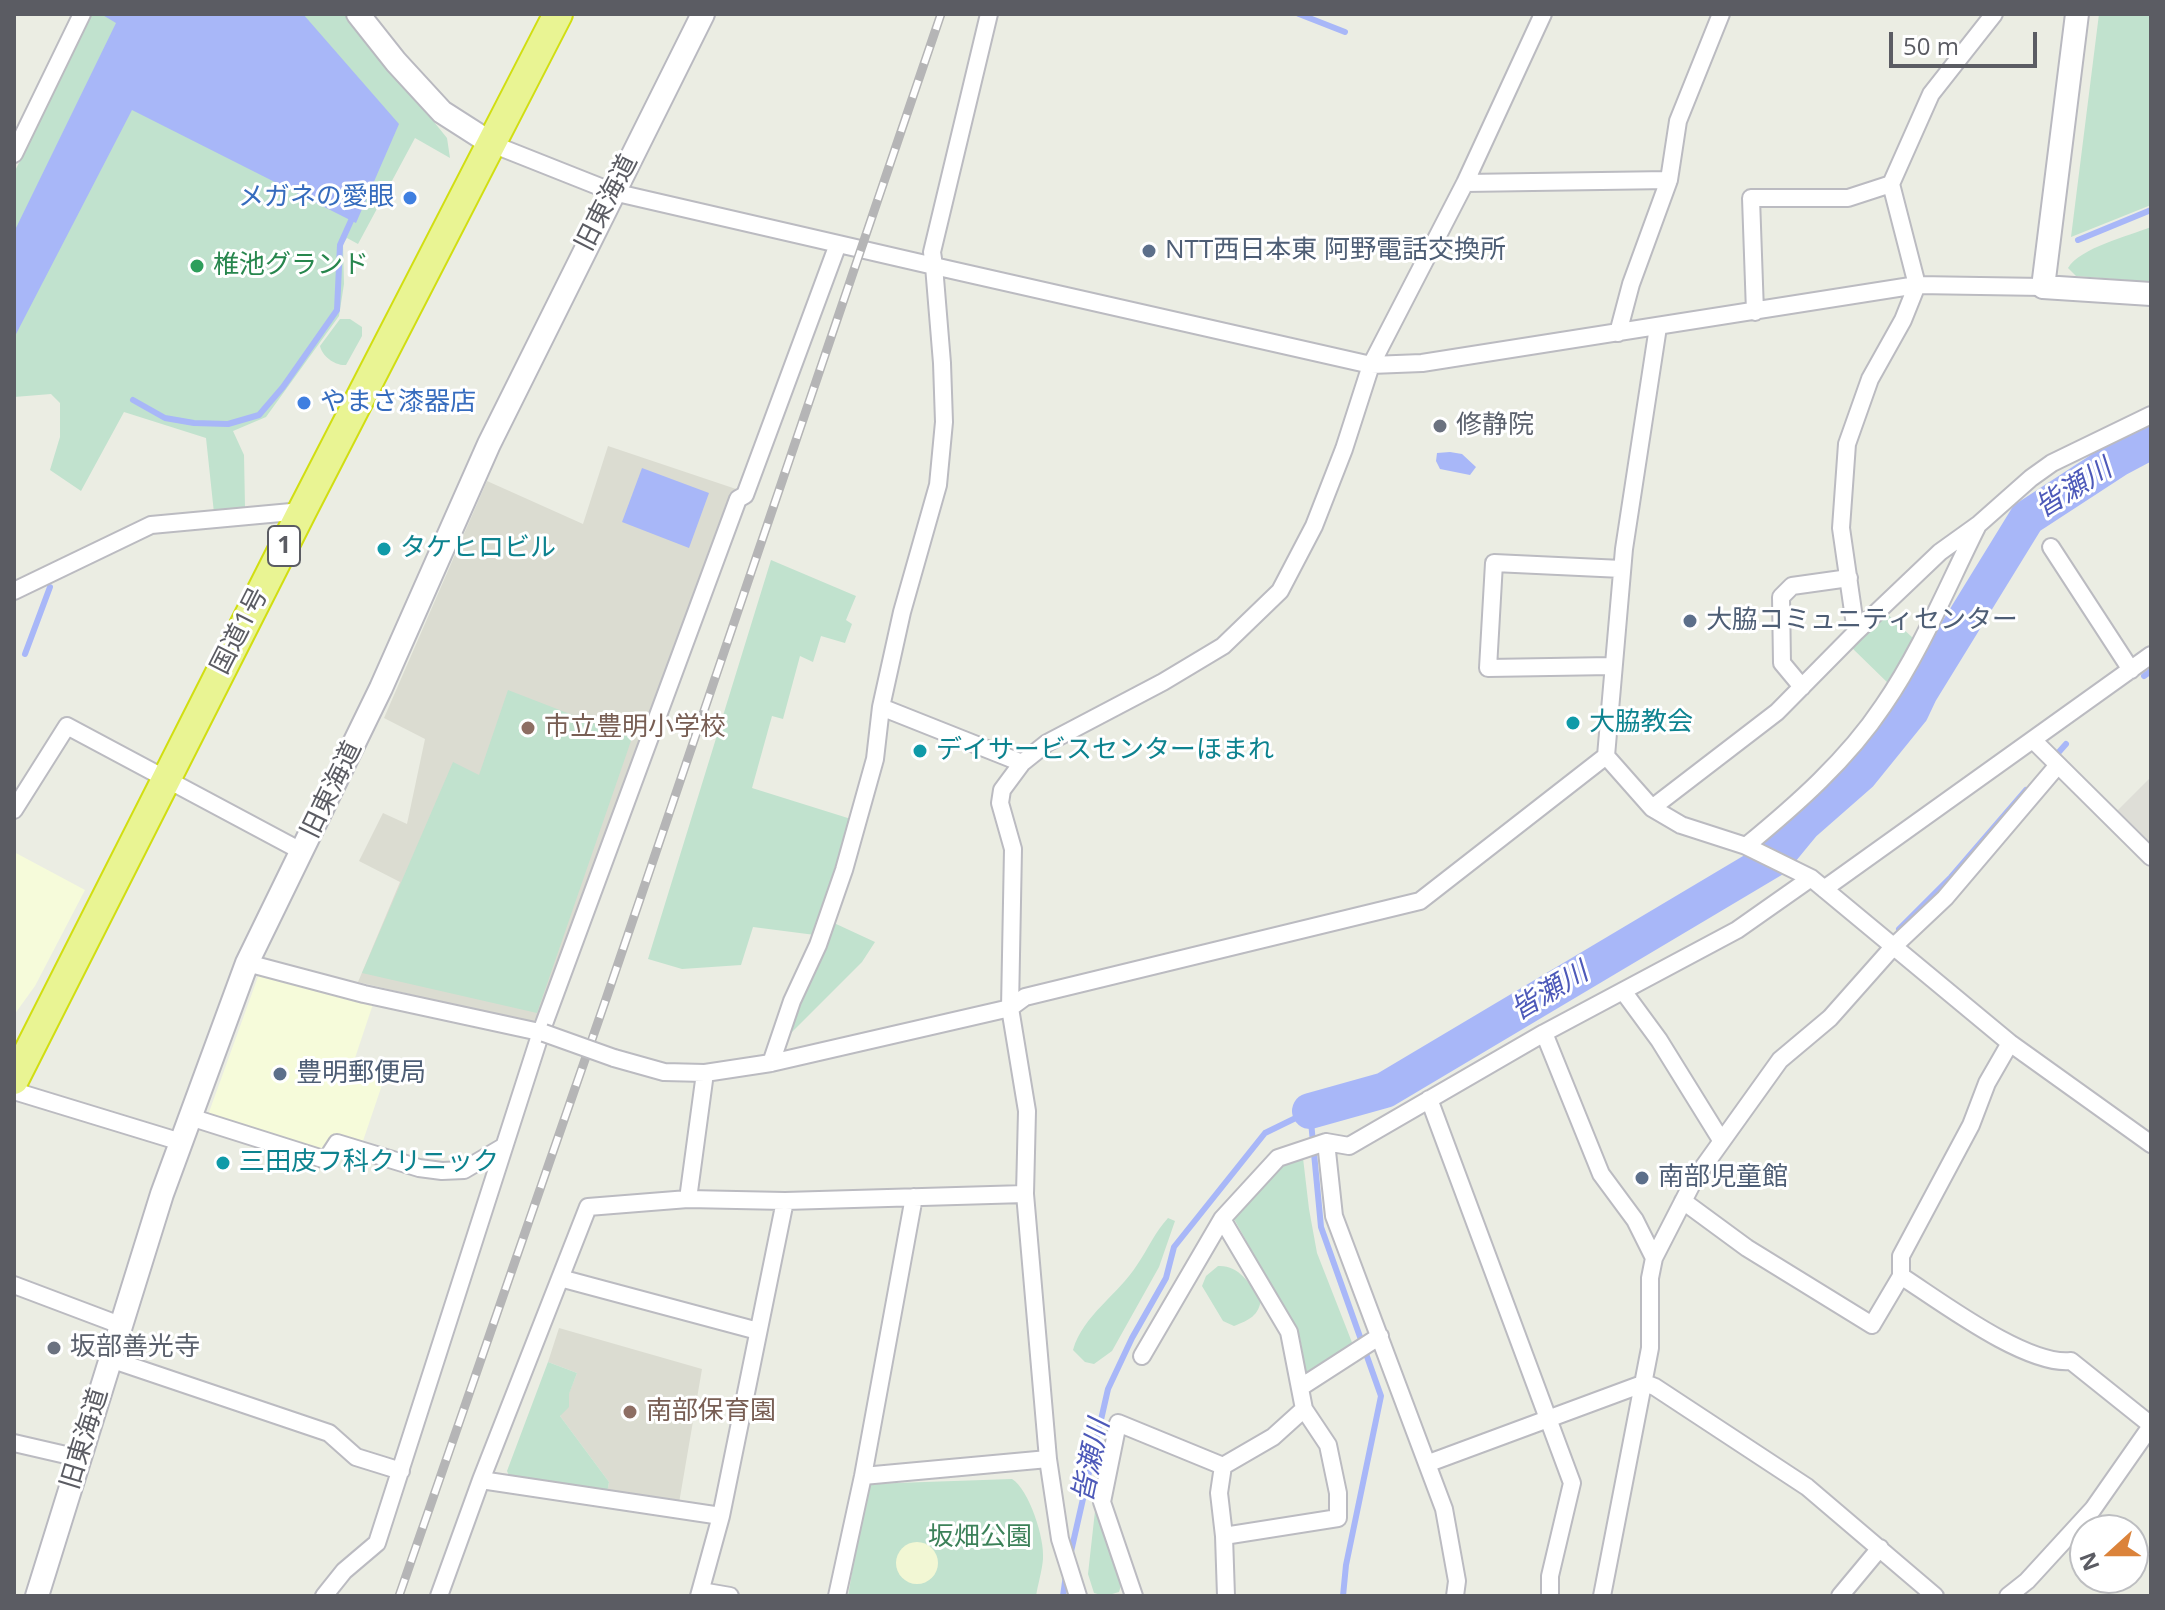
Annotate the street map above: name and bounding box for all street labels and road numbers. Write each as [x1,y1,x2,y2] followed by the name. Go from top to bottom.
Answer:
[569,150,645,256] street label: 旧東海道
[268,526,300,566] road number: 1
[205,583,275,679] street label: 国道1号
[295,736,369,844] street label: 旧東海道
[55,1385,115,1493] street label: 旧東海道

